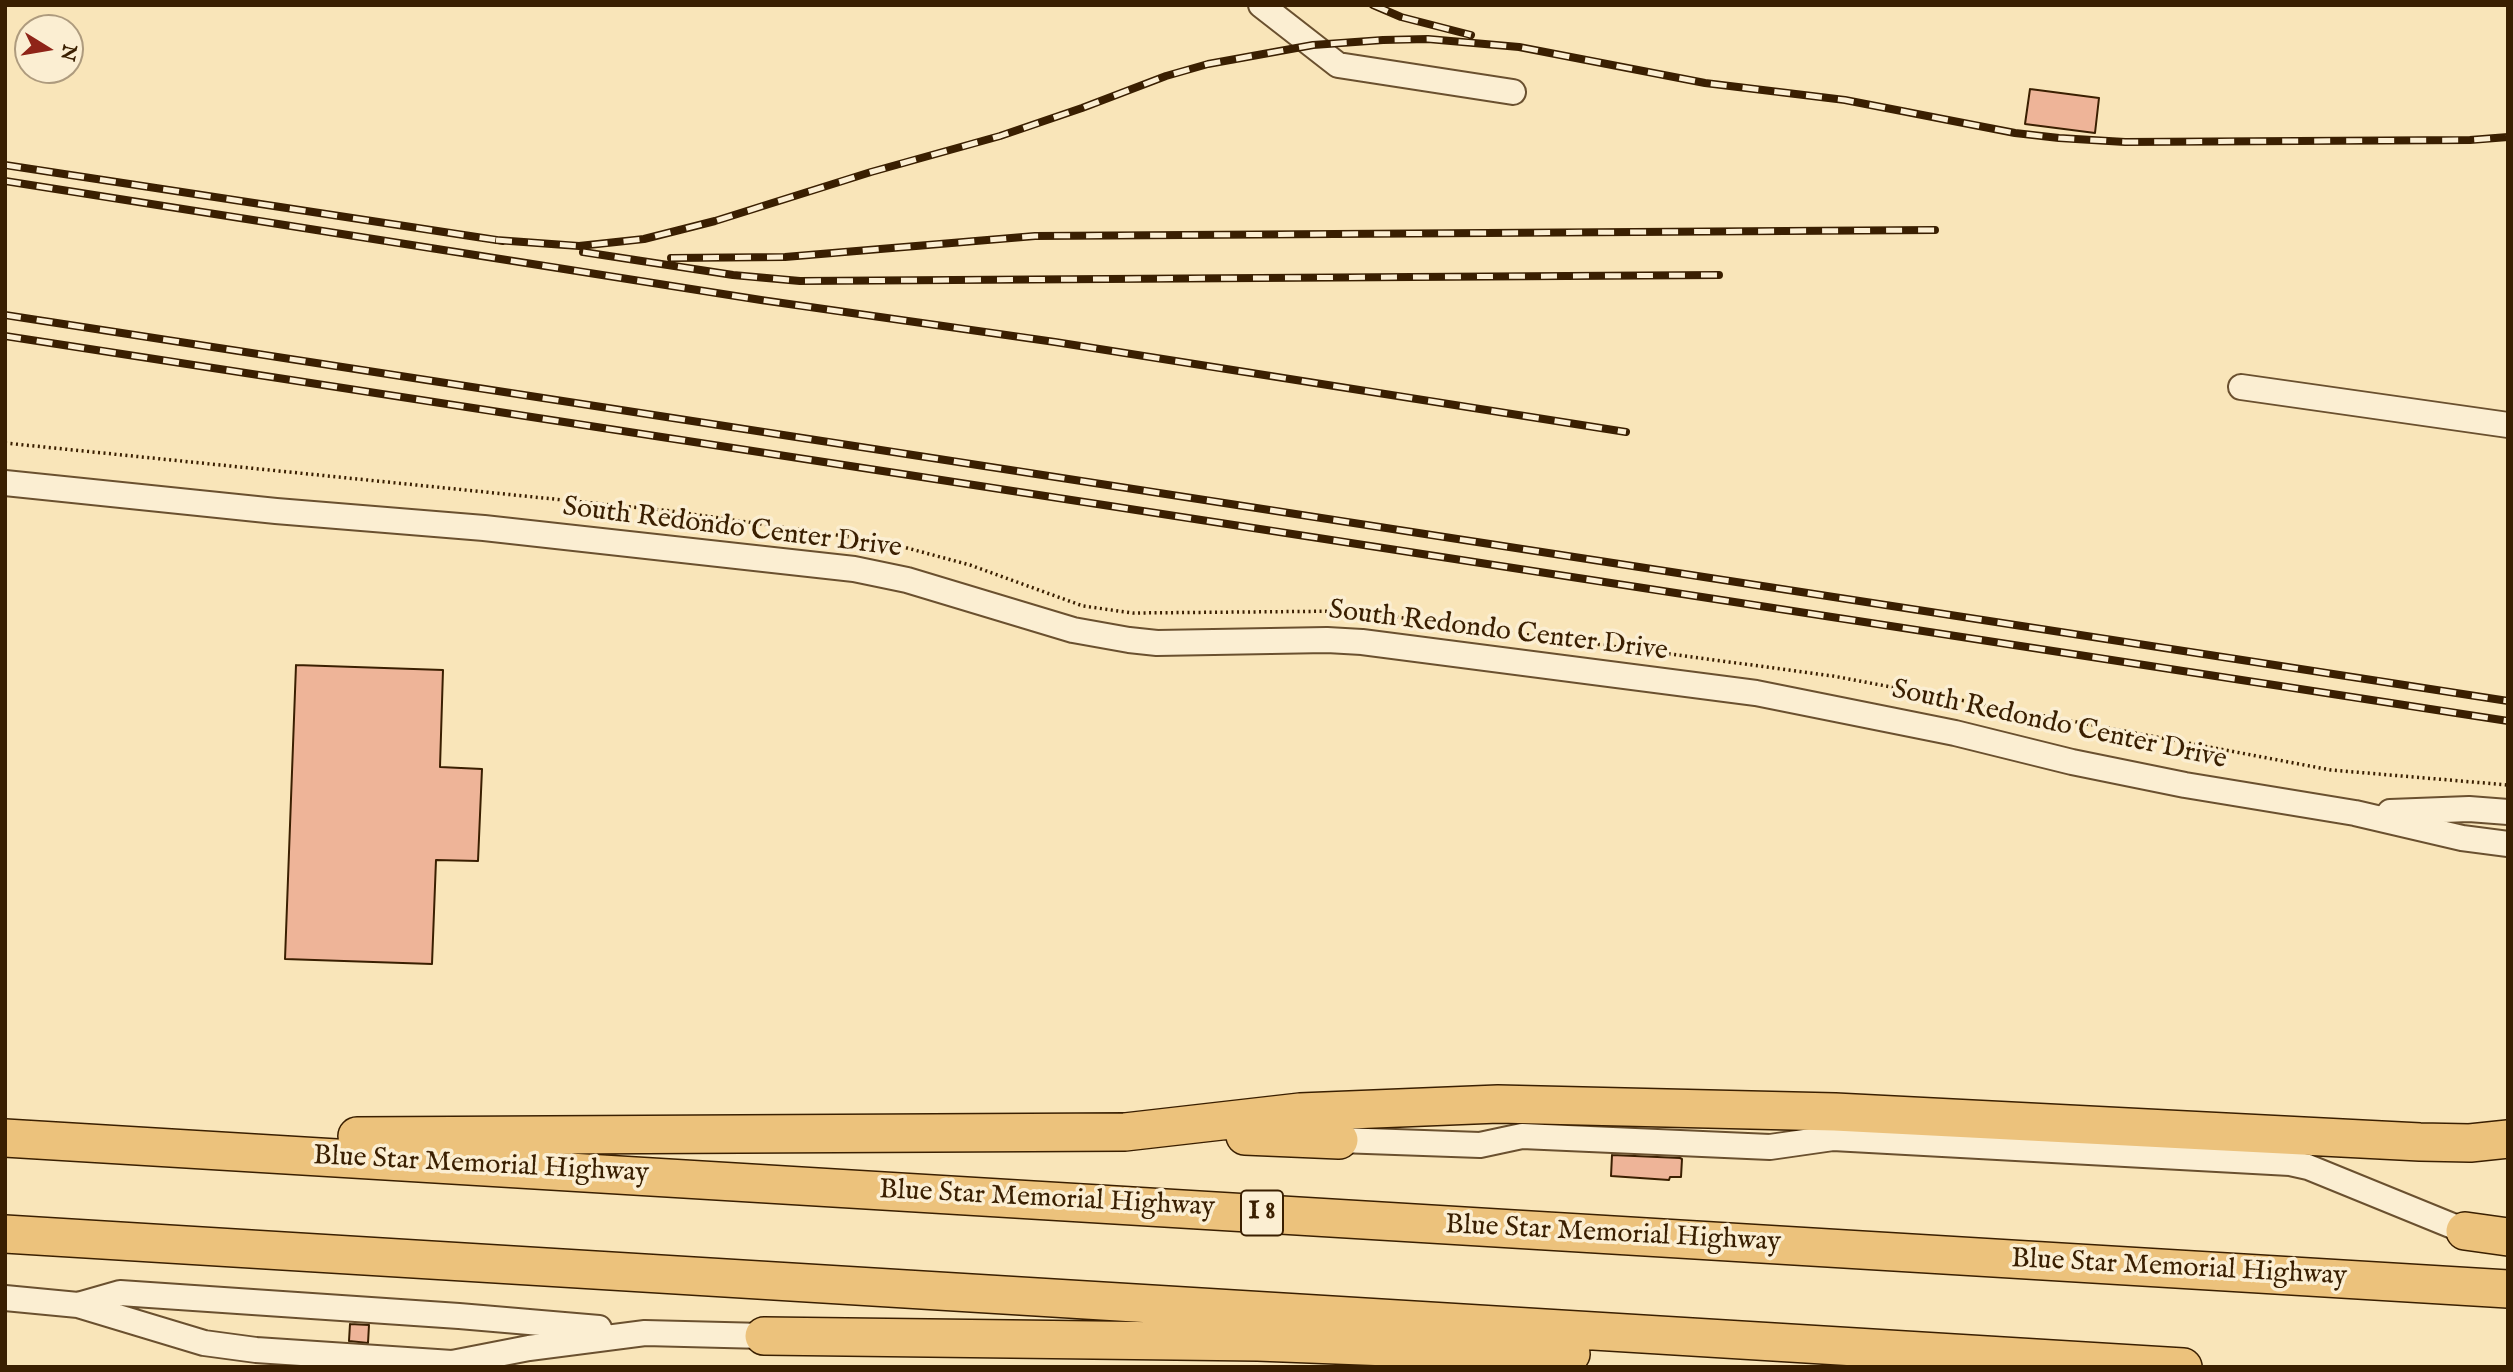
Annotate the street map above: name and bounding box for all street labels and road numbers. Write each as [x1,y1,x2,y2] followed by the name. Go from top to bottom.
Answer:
[561,492,903,566] street label: South Redondo Center Drive
[1327,595,1669,669] street label: South Redondo Center Drive
[1889,674,2229,778] street label: South Redondo Center Drive
[312,1140,650,1192] street label: Blue Star Memorial Highway
[878,1174,1216,1226] street label: Blue Star Memorial Highway
[1241,1190,1283,1236] road number: I 8
[1444,1209,1782,1261] street label: Blue Star Memorial Highway
[2010,1243,2348,1295] street label: Blue Star Memorial Highway

